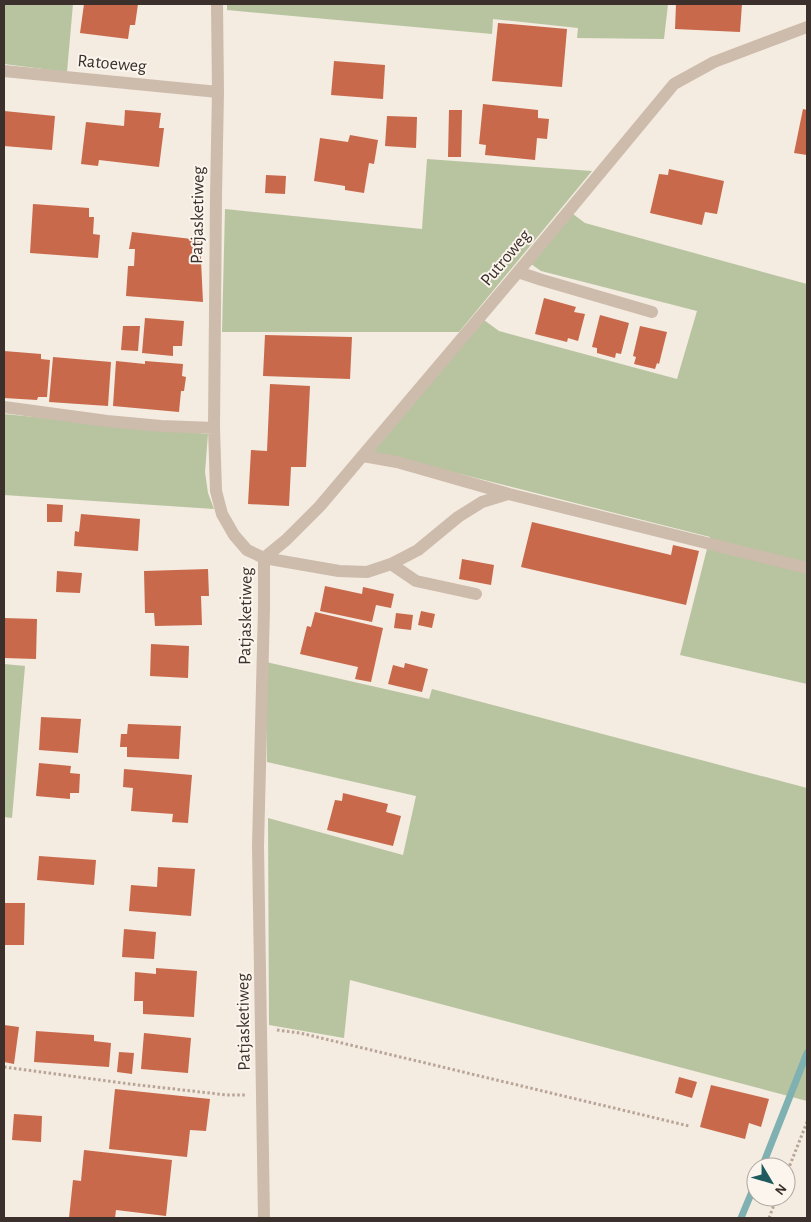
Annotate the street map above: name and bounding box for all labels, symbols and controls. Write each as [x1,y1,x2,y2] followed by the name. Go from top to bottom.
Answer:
[77,52,148,76] street label: Ratoeweg
[188,166,208,264] street label: Patjasketiweg
[478,226,535,290] street label: Putroweg
[236,567,256,665] street label: Patjasketiweg
[234,973,254,1071] street label: Patjasketiweg
[746,1157,796,1207] north arrow
[772,1181,789,1198] text: N

